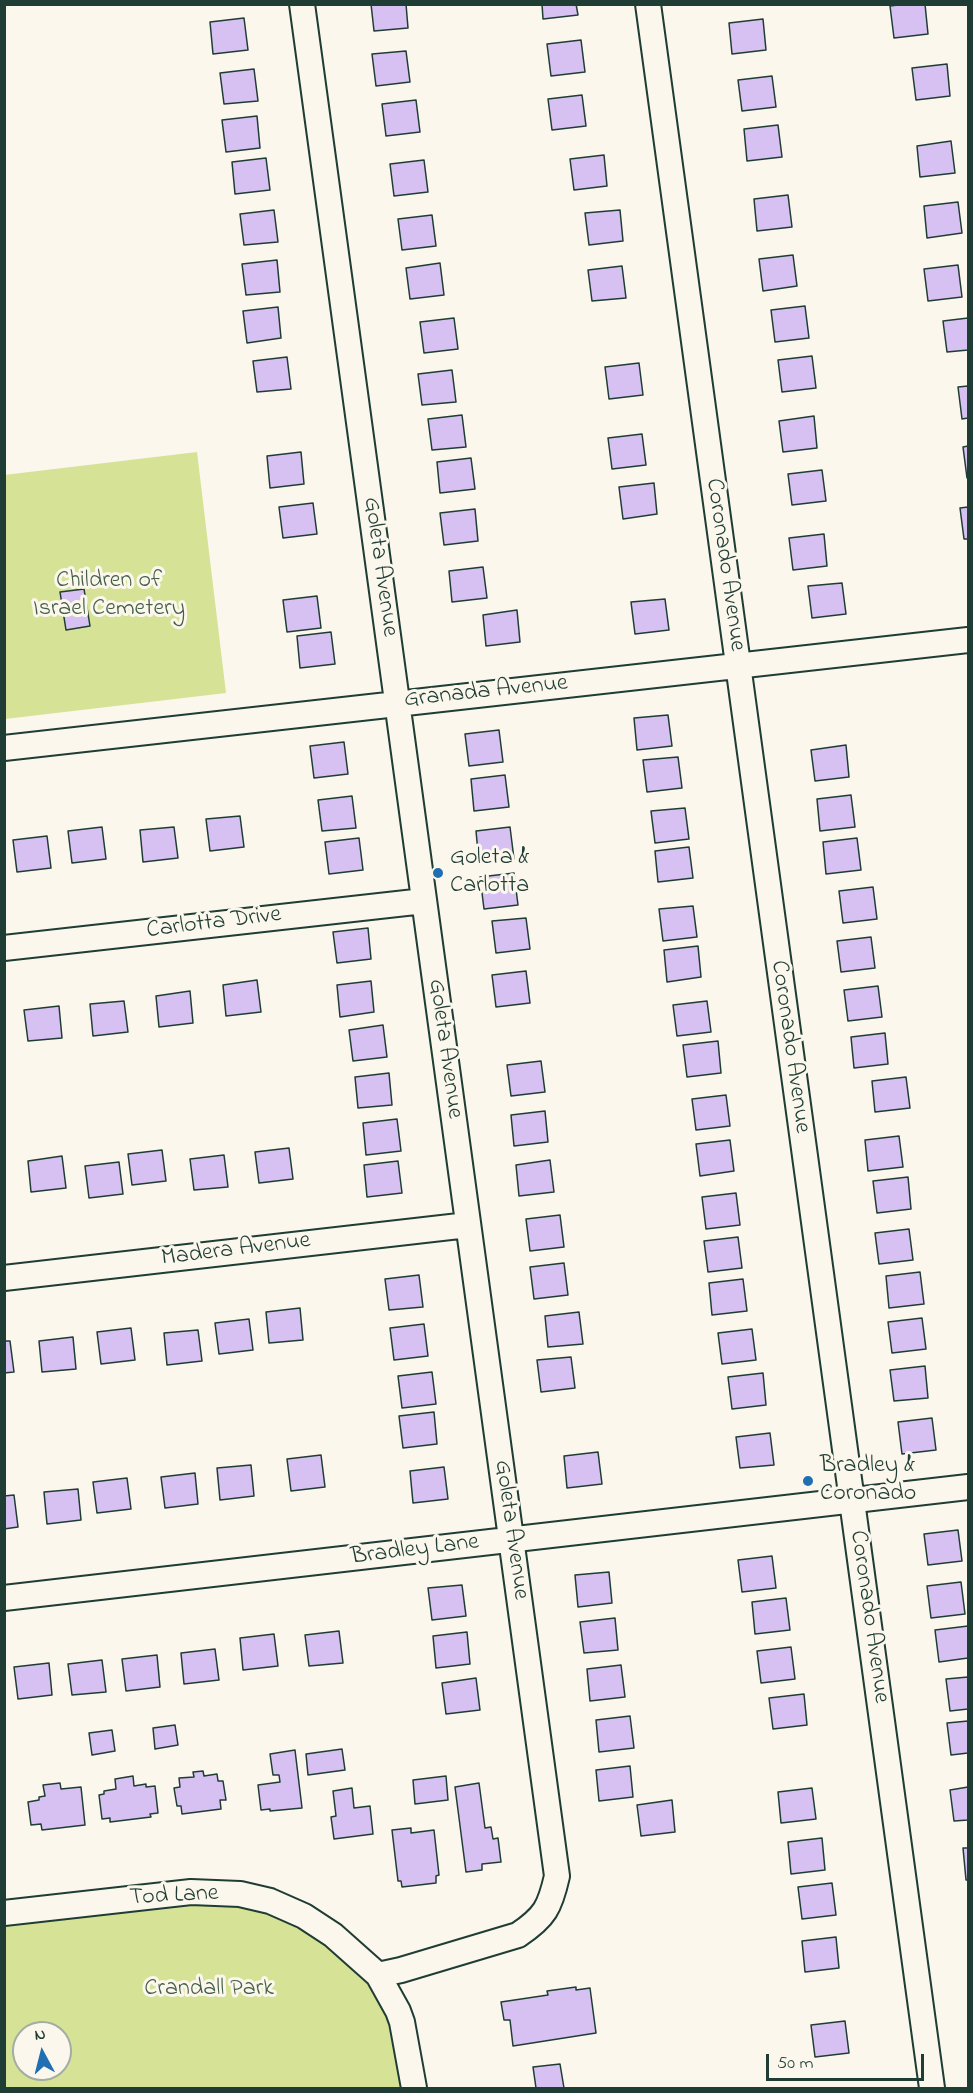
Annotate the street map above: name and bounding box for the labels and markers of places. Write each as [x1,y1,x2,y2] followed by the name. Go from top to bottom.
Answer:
[450,845,530,901] place label: Goleta & Carlotta
[431,866,445,880] marker: Goleta & Carlotta
[820,1453,916,1509] place label: Bradley & Coronado
[801,1474,815,1488] marker: Bradley & Coronado

